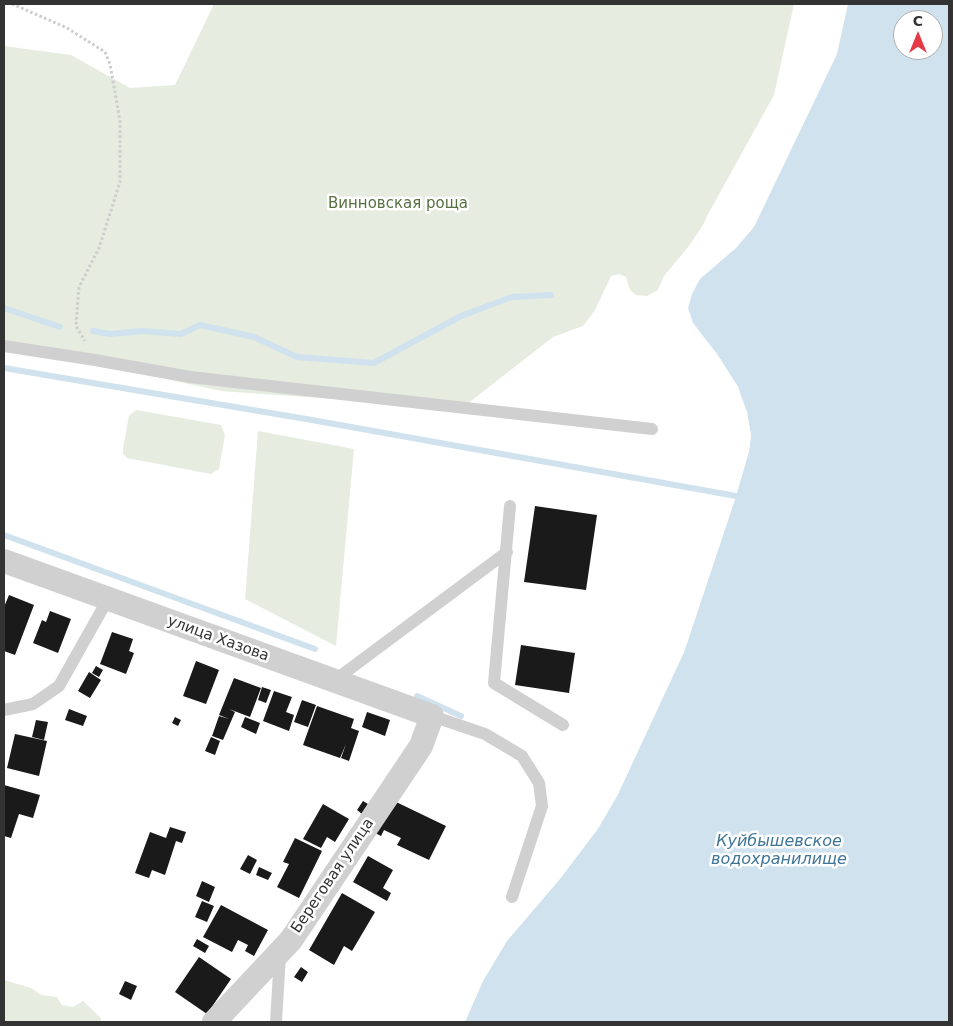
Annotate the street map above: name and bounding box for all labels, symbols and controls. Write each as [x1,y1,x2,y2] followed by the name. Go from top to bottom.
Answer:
[893,10,943,60] north arrow
[913,13,923,29] text: С
[328,195,468,213] park label: Винновская роща
[165,612,271,666] street label: улица Хазова
[288,815,378,937] street label: Береговая улица
[711,832,847,870] water label: Куйбышевское водохранилище

